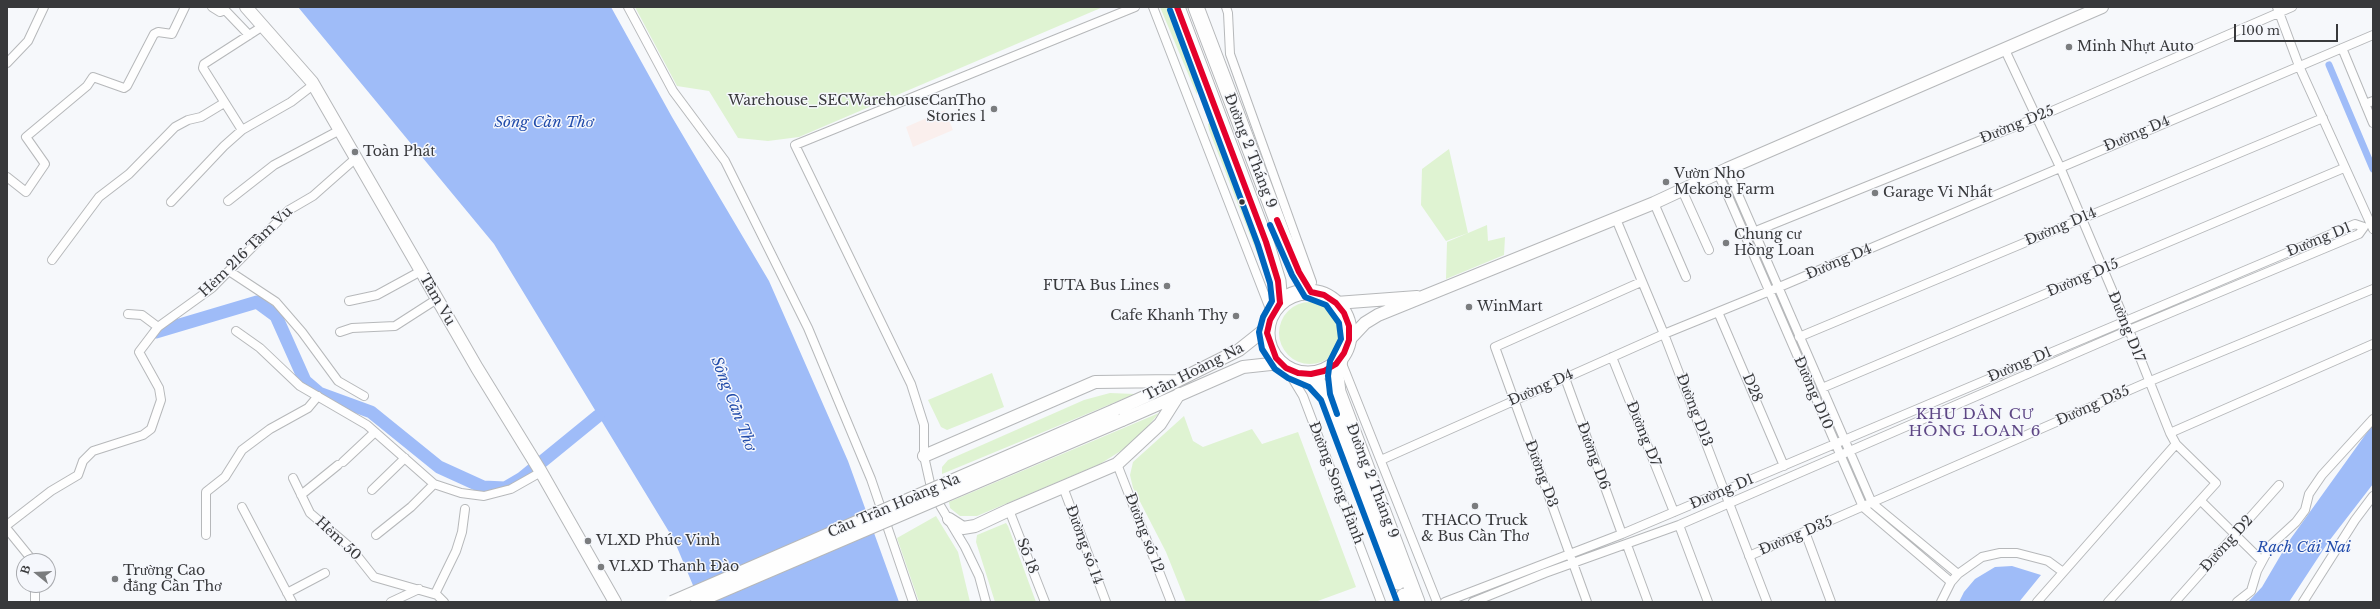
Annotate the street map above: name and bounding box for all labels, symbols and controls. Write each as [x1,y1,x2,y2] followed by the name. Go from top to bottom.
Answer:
[2236,16,2340,42] scale bar
[2241,23,2280,38] text: 100 m
[2077,39,2194,55] place label: Minh Nhựt Auto
[2064,42,2074,52] marker: Minh Nhựt Auto
[1220,91,1280,211] street label: Đường 2 Tháng 9
[728,93,986,126] place label: Warehouse_SECWarehouseCanTho Stories 1
[1978,103,2056,147] street label: Đường D25
[989,104,999,114] marker: Warehouse_SECWarehouseCanTho Stories 1
[2102,113,2172,155] street label: Đường D4
[494,114,594,132] water label: Sông Cần Thơ
[363,144,436,160] place label: Toàn Phát
[350,147,360,157] marker: Toàn Phát
[1674,166,1775,198] place label: Vườn Nho Mekong Farm
[1661,177,1671,187] marker: Vườn Nho Mekong Farm
[1883,185,1993,201] place label: Garage Vi Nhất
[1870,188,1880,198] marker: Garage Vi Nhất
[1237,197,1247,207] unlabelled marker
[196,203,296,301] street label: Hẻm 216 Tầm Vu
[2023,204,2099,250] street label: Đường D14
[2284,219,2354,261] street label: Đường D1
[1734,227,1815,260] place label: Chung cư Hồng Loan
[1721,238,1731,248] marker: Chung cư Hồng Loan
[1804,241,1874,283] street label: Đường D4
[2045,255,2121,301] street label: Đường D15
[416,271,458,329] street label: Tầm Vu
[1043,278,1159,294] place label: FUTA Bus Lines
[1162,281,1172,291] marker: FUTA Bus Lines
[2104,289,2148,365] street label: Đường D17
[1477,299,1543,315] place label: WinMart
[1464,302,1474,312] marker: WinMart
[1110,308,1228,324] place label: Cafe Khanh Thy
[1231,311,1241,321] marker: Cafe Khanh Thy
[1141,340,1247,404] street label: Trần Hoàng Na
[1985,344,2055,386] street label: Đường D1
[707,354,759,454] water label: Sông Cần Thơ
[1790,354,1836,432] street label: Đường D10
[1506,366,1576,410] street label: Đường D4
[1672,371,1716,449] street label: Đường D13
[1739,371,1765,405] street label: D28
[2054,382,2132,430] street label: Đường D35
[1622,399,1664,469] street label: Đường D7
[1909,406,2041,441] district label: KHU DÂN CƯ HỒNG LOAN 6
[1305,419,1367,547] street label: Đường Song Hành
[1573,420,1613,492] street label: Đường D6
[1342,421,1402,541] street label: Đường 2 Tháng 9
[1521,438,1561,510] street label: Đường D3
[825,471,963,541] street label: Cầu Trần Hoàng Na
[1687,471,1757,513] street label: Đường D1
[1121,491,1167,575] street label: Đường số 12
[1470,501,1480,511] marker: THACO Truck & Bus Cần Thơ
[1062,503,1106,587] street label: Đường số 14
[2197,512,2257,576] street label: Đường D2
[1421,513,1529,546] place label: THACO Truck & Bus Cần Thơ
[1757,513,1835,559] street label: Đường D35
[312,514,364,564] street label: Hẻm 50
[596,533,720,549] place label: VLXD Phúc Vinh
[583,536,593,546] marker: VLXD Phúc Vinh
[1013,536,1041,576] street label: Số 18
[2257,539,2351,557] water label: Rạch Cái Nai
[16,553,56,593] north arrow
[609,559,739,575] place label: VLXD Thanh Đào
[596,562,606,572] marker: VLXD Thanh Đào
[18,563,34,576] text: B
[123,563,222,596] place label: Trường Cao đẳng Cần Thơ
[110,574,120,584] marker: Trường Cao đẳng Cần Thơ

